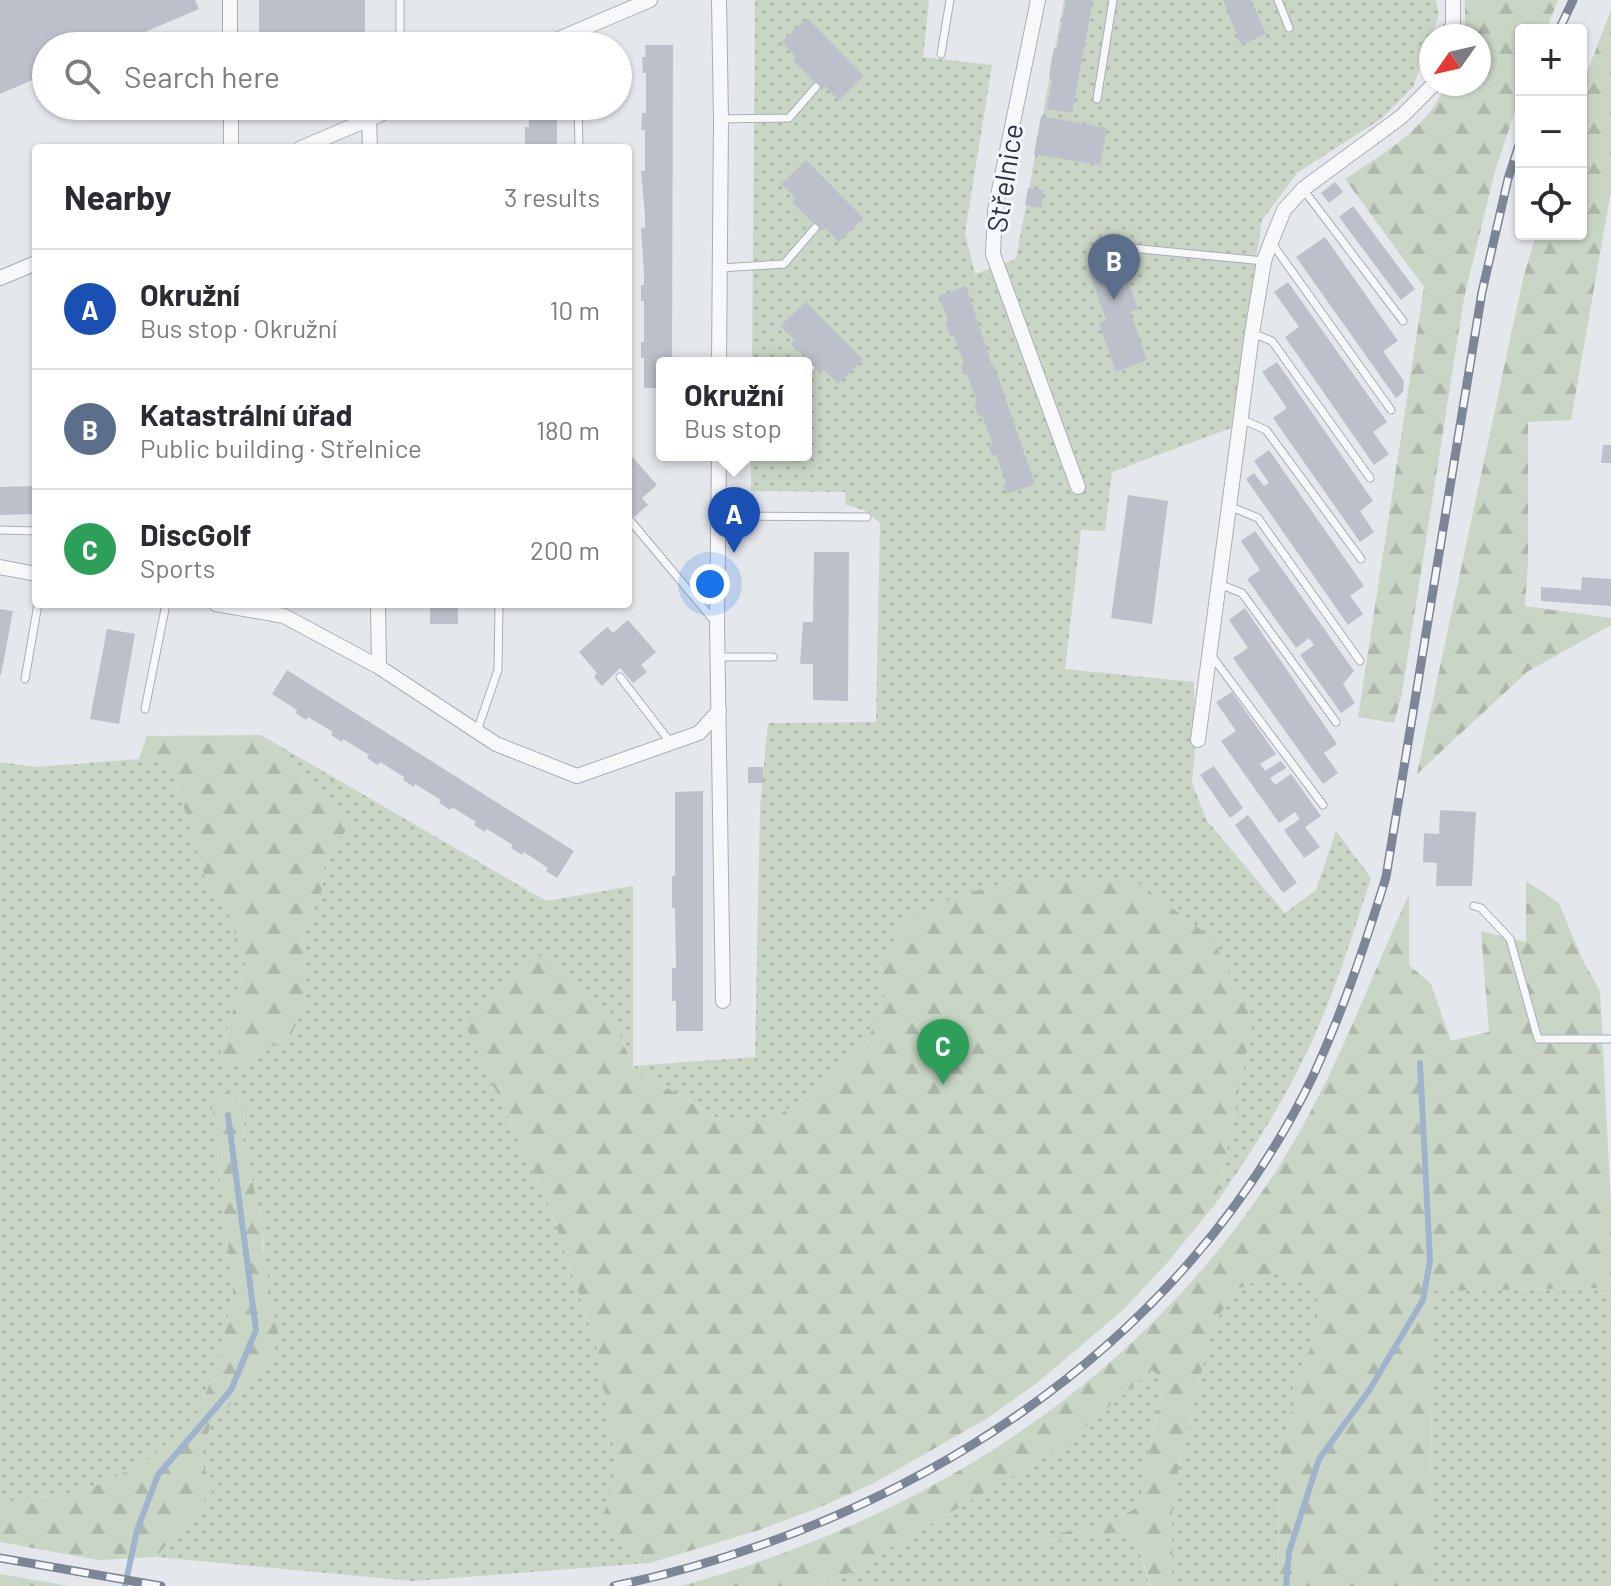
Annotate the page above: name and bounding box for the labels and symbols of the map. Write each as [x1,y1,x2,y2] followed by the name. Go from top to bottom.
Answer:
[1419,24,1491,96] north arrow
[979,121,1029,235] street label: Střelnice
[1088,234,1140,300] pin: B
[708,487,760,553] pin: A
[690,564,730,604] your location
[917,1019,969,1085] pin: C

